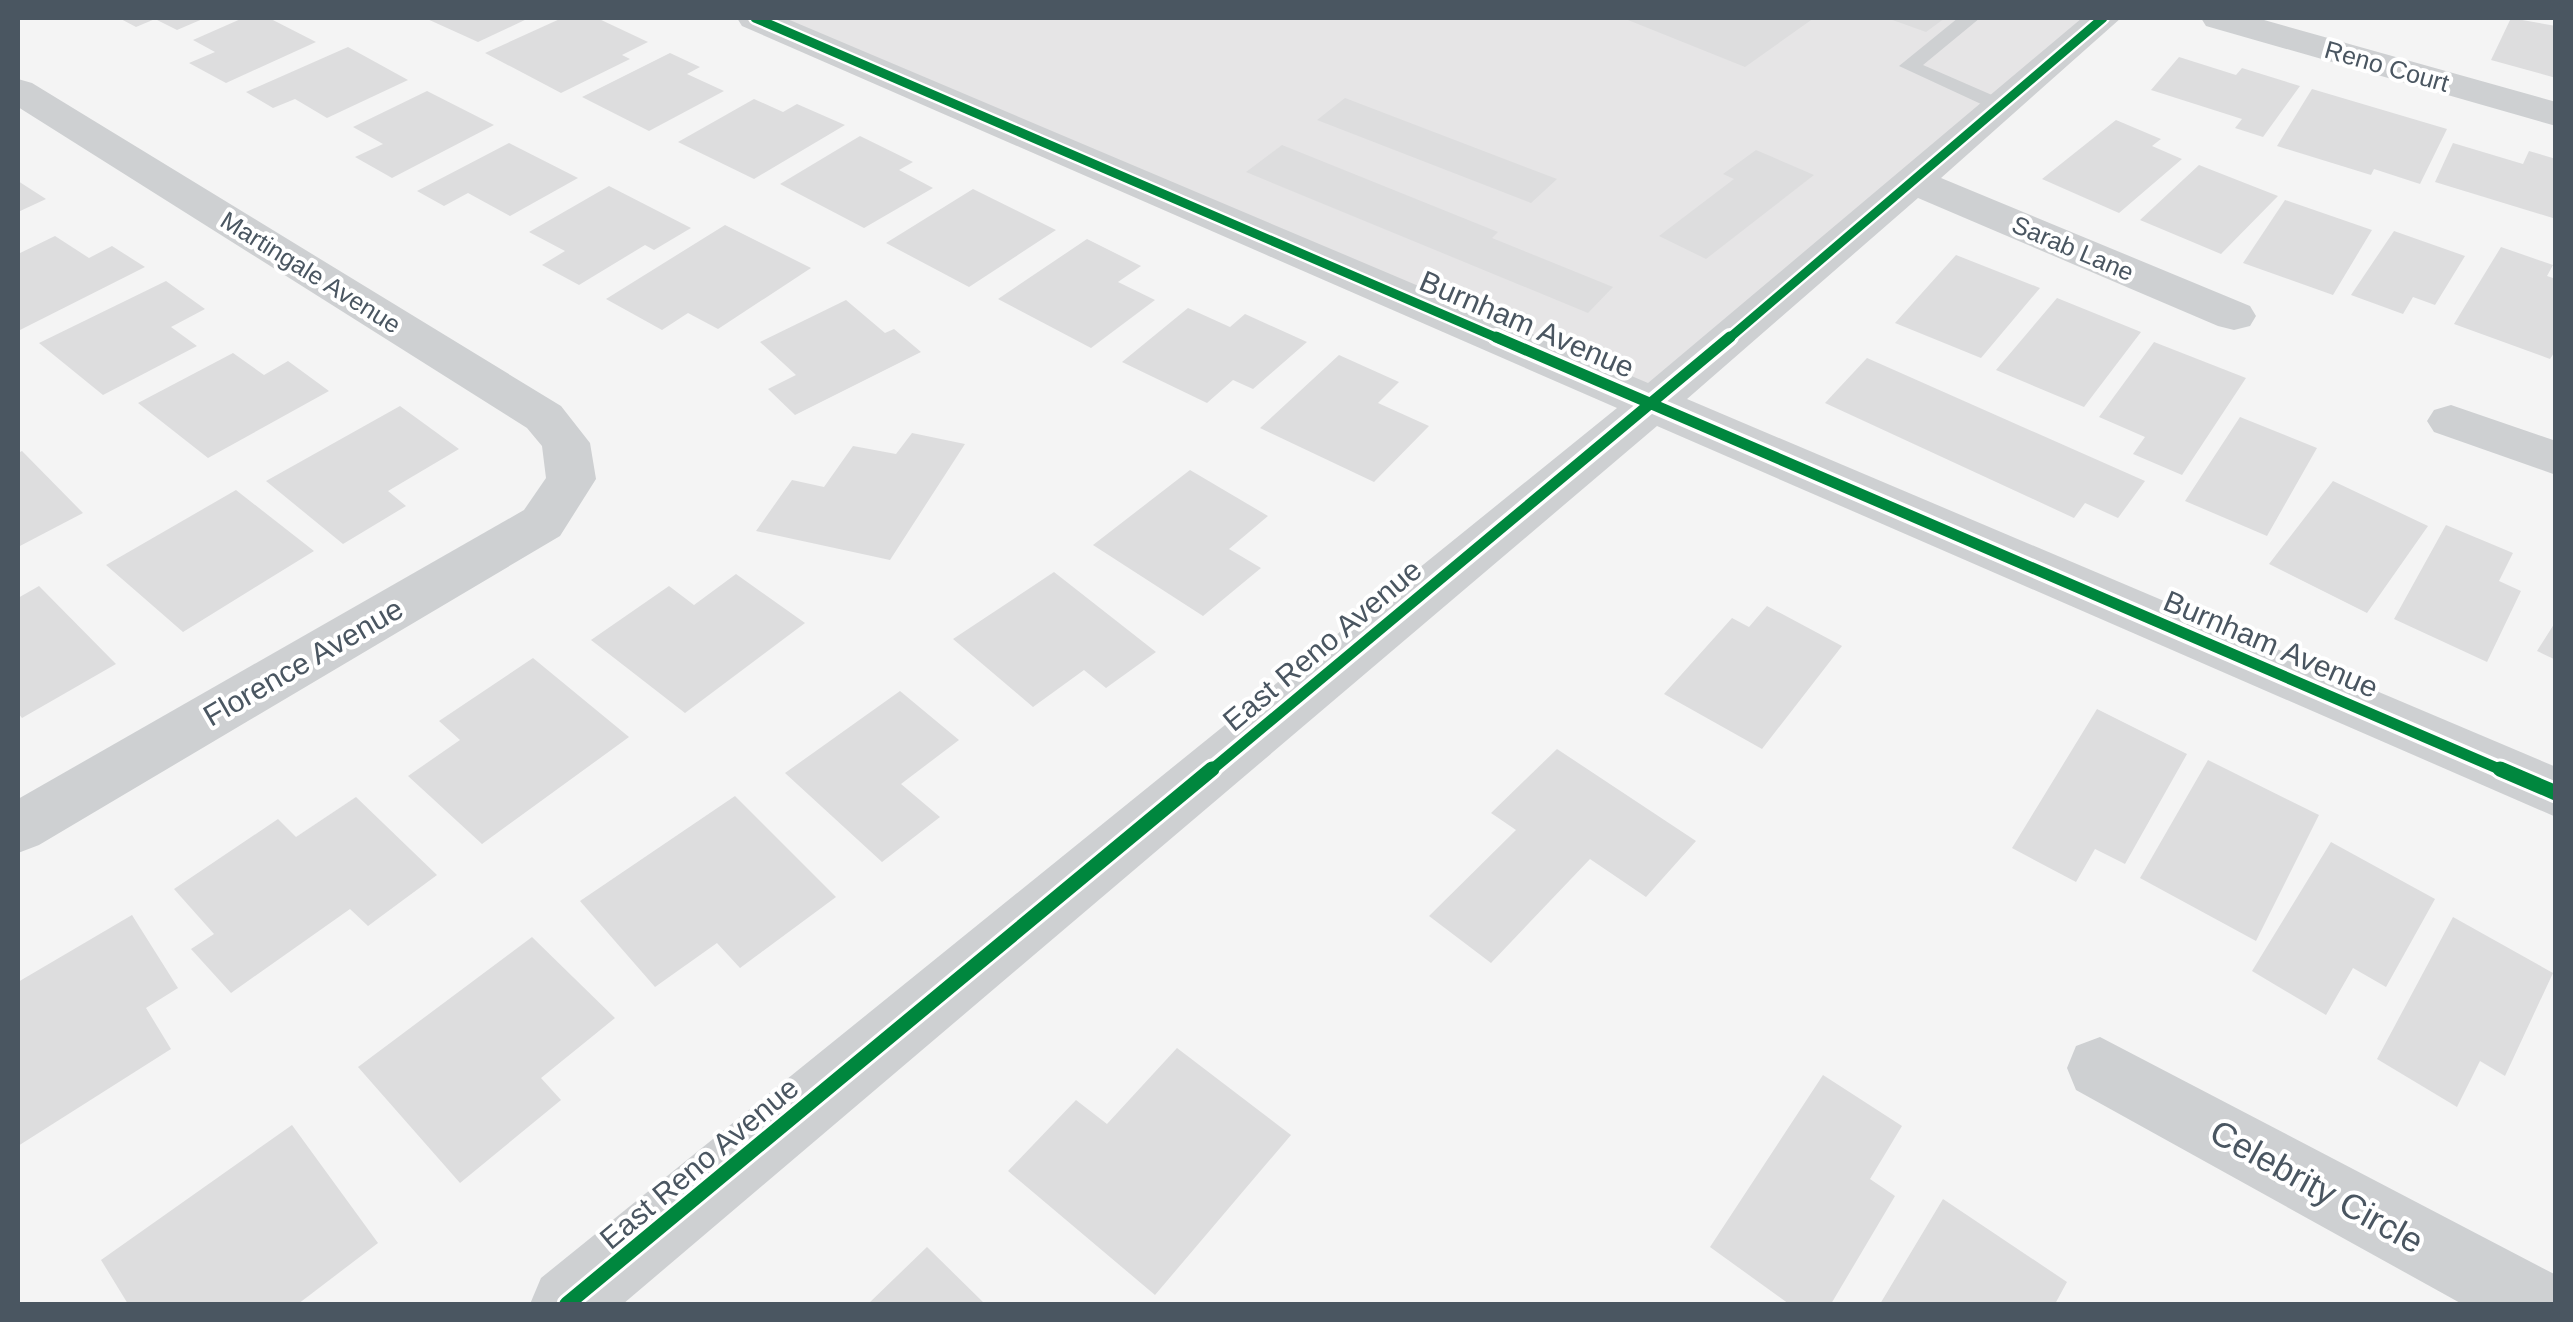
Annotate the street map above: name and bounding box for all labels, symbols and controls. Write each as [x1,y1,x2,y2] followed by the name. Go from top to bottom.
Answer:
[2322,35,2452,97] street label: Reno Court
[216,205,406,339] street label: Martingale Avenue
[2008,210,2138,286] street label: Sarab Lane
[1415,264,1639,384] street label: Burnham Avenue
[1216,553,1428,737] street label: East Reno Avenue
[2159,584,2383,704] street label: Burnham Avenue
[197,592,409,732] street label: Florence Avenue
[593,1071,805,1255] street label: East Reno Avenue
[2204,1111,2430,1261] street label: Celebrity Circle

